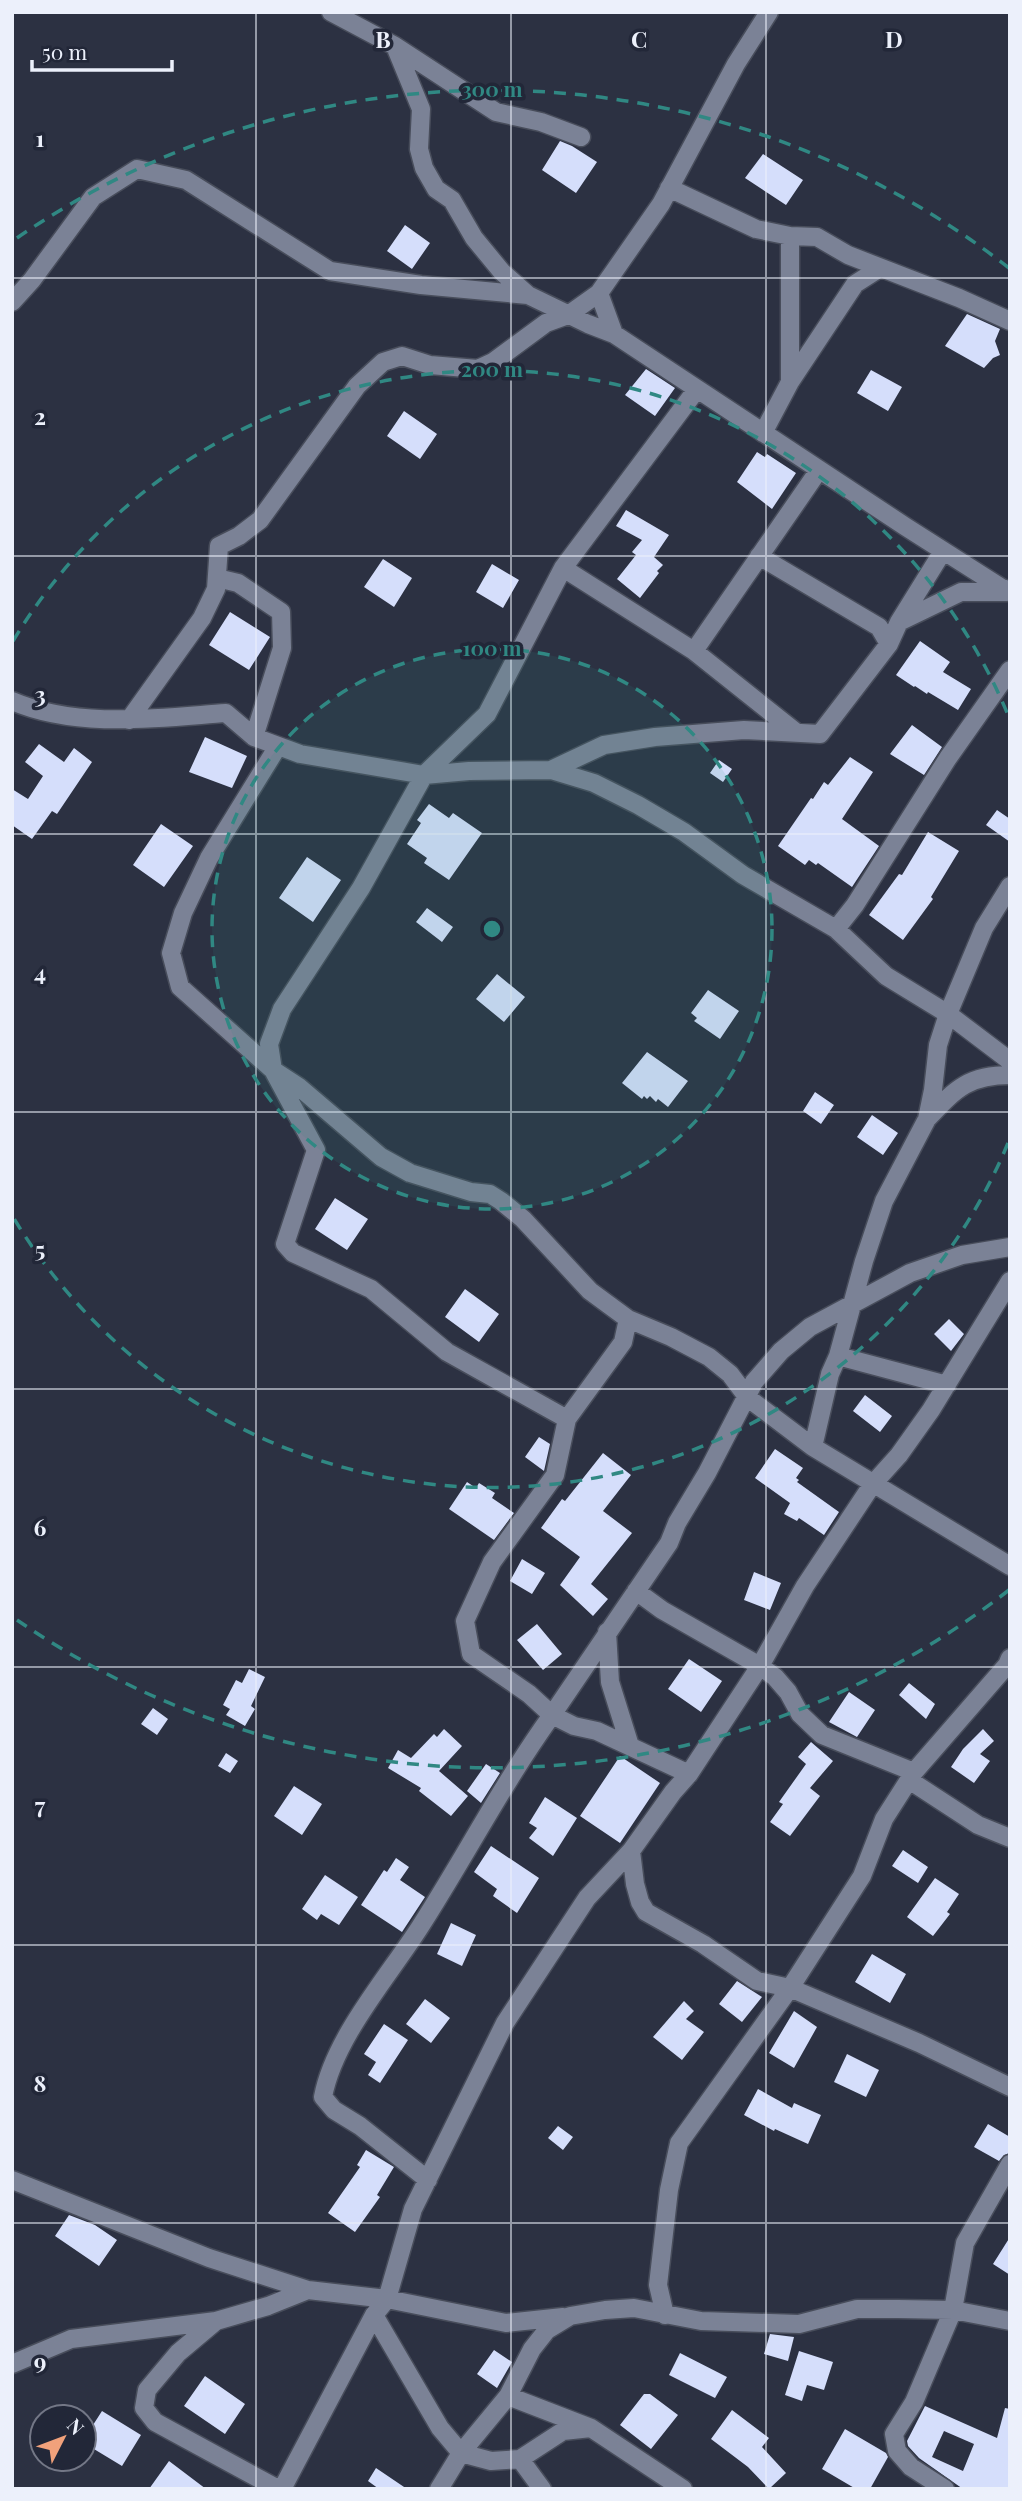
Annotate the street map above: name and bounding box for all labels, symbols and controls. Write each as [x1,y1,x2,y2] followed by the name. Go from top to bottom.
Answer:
[375,23,391,54] text: B
[631,23,647,54] text: C
[885,23,903,54] text: D
[32,28,172,72] scale bar
[42,37,88,65] text: 50 m
[461,74,523,102] text: 300 m
[36,122,45,153] text: 1
[461,354,523,382] text: 200 m
[34,400,46,431] text: 2
[462,633,522,661] text: 100 m
[34,678,46,709] text: 3
[480,917,504,941] centre of rings
[34,956,46,987] text: 4
[35,1233,45,1264] text: 5
[34,1511,47,1542] text: 6
[35,1789,46,1820] text: 7
[34,2067,46,2098] text: 8
[34,2345,46,2376] text: 9
[28,2403,98,2473] north arrow
[62,2412,91,2440] text: N

